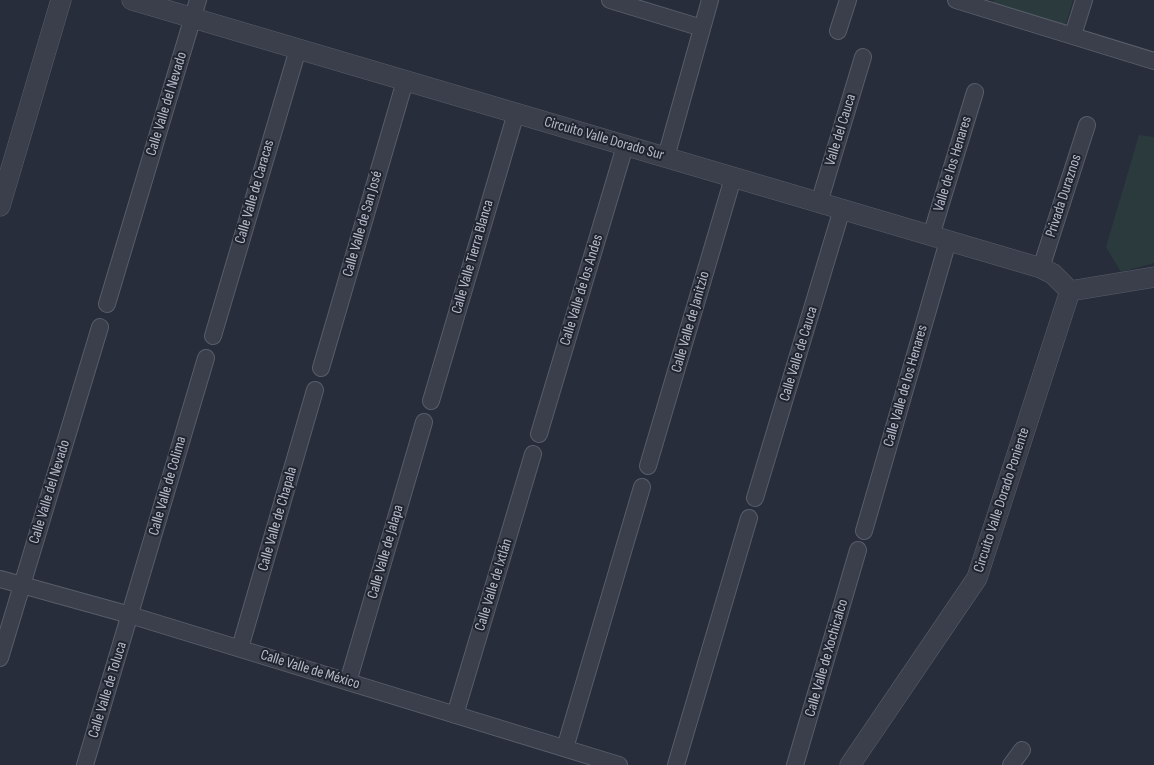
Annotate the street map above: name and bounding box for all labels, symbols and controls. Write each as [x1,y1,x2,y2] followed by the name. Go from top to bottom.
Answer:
[143,50,191,158] street label: Calle Valle del Nevado
[822,92,860,168] street label: Valle del Cauca
[542,113,666,165] street label: Circuito Valle Dorado Sur
[930,114,976,214] street label: Valle de los Henares
[232,138,278,246] street label: Calle Valle de Caracas
[1042,152,1086,240] street label: Privada Duraznos
[339,169,387,279] street label: Calle Valle de San José
[448,198,498,316] street label: Calle Valle Tierra Blanca
[557,232,607,348] street label: Calle Valle de los Andes
[668,269,714,375] street label: Calle Valle de Janitzio
[776,304,822,404] street label: Calle Valle de Cauca
[880,323,932,449] street label: Calle Valle de los Henares
[970,425,1034,575] street label: Circuito Valle Dorado Poniente
[145,434,191,538] street label: Calle Valle de Colima
[26,438,74,546] street label: Calle Valle del Nevado
[255,465,301,573] street label: Calle Valle de Chapala
[364,503,408,601] street label: Calle Valle de Jalapa
[471,537,517,633] street label: Calle Valle de Ixtlán
[802,597,852,719] street label: Calle Valle de Xochicalco
[85,640,131,740] street label: Calle Valle de Toluca
[258,646,362,694] street label: Calle Valle de México

